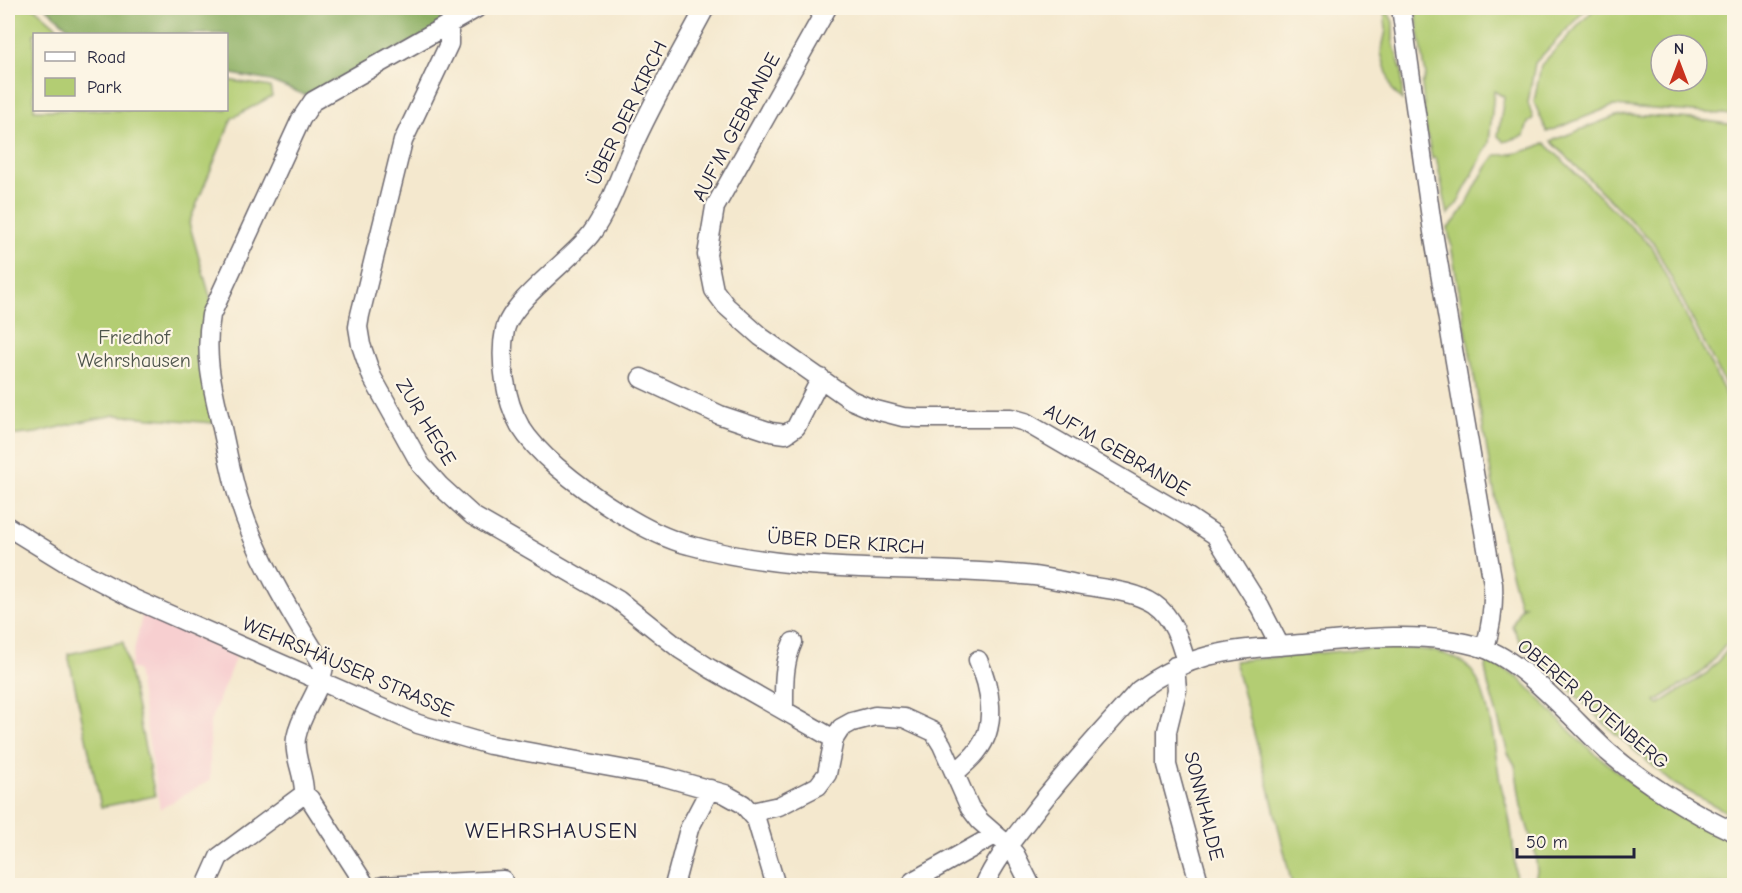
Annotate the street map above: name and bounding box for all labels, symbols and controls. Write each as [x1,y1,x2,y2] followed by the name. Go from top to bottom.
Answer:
[33,33,228,111] legend
[1649,33,1709,93] north arrow
[582,37,672,189] street label: ÜBER DER KIRCH
[1674,40,1684,58] text: N
[87,47,126,68] text: Road
[687,49,785,205] street label: AUF'M GEBRANDE
[87,77,122,98] text: Park
[77,326,191,372] park label: Friedhof Wehrshausen
[391,375,461,469] street label: ZUR HEGE
[1040,399,1194,501] street label: AUF'M GEBRANDE
[766,525,926,559] street label: ÜBER DER KIRCH
[239,612,457,722] street label: WEHRSHÄUSER STRASSE
[1513,634,1673,774] street label: OBERER ROTENBERG
[1179,749,1229,863] street label: SONNHALDE
[465,818,639,844] district label: WEHRSHAUSEN
[1517,821,1634,859] scale bar
[1526,832,1568,853] text: 50 m

